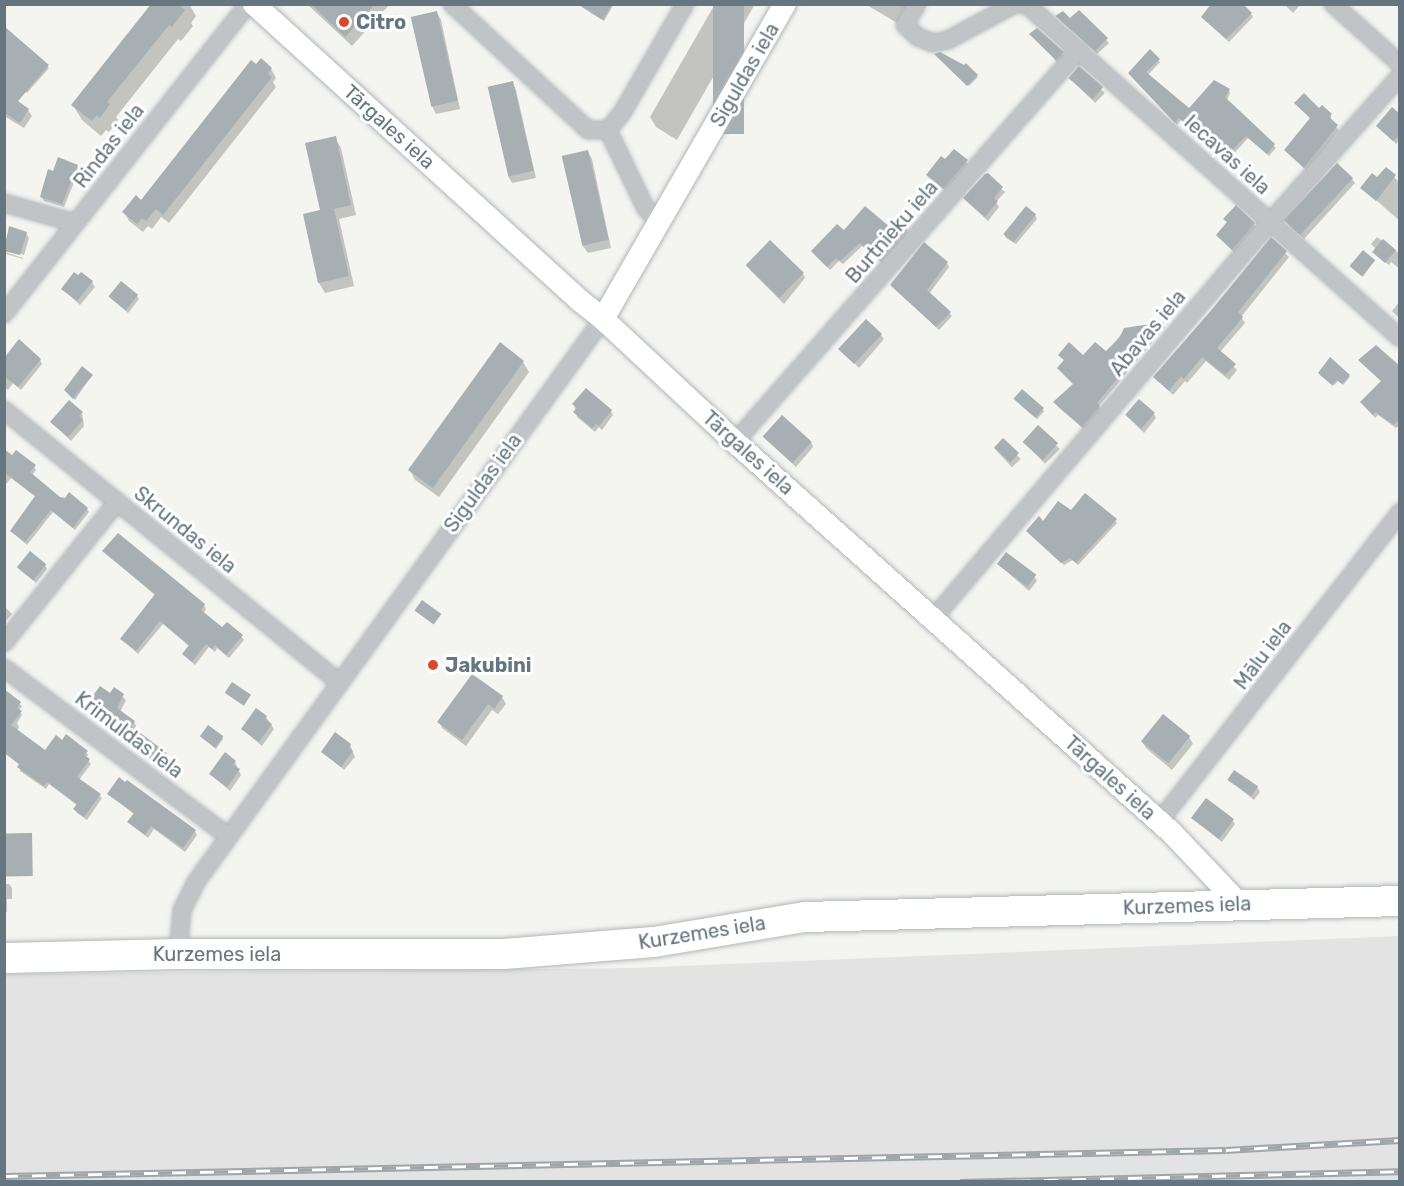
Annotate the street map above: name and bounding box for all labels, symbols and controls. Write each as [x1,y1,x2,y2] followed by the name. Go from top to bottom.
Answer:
[356,10,406,34] place label: Citro
[337,15,351,29] marker: Citro
[706,19,784,131] street label: Siguldas iela
[339,80,439,174] street label: Tārgales iela
[69,99,149,193] street label: Rindas iela
[1179,110,1275,200] street label: Iecavas iela
[841,176,943,288] street label: Burtnieku iela
[1105,285,1191,381] street label: Abavas iela
[698,406,798,500] street label: Tārgales iela
[439,429,527,537] street label: Siguldas iela
[129,481,241,579] street label: Skrundas iela
[1229,616,1297,694] street label: Mālu iela
[445,653,532,677] place label: Jakubini
[426,658,440,672] marker: Jakubini
[70,687,188,783] street label: Krimuldas iela
[1060,731,1160,825] street label: Tārgales iela
[1122,892,1252,920] street label: Kurzemes iela
[637,911,767,955] street label: Kurzemes iela
[153,942,281,966] street label: Kurzemes iela

